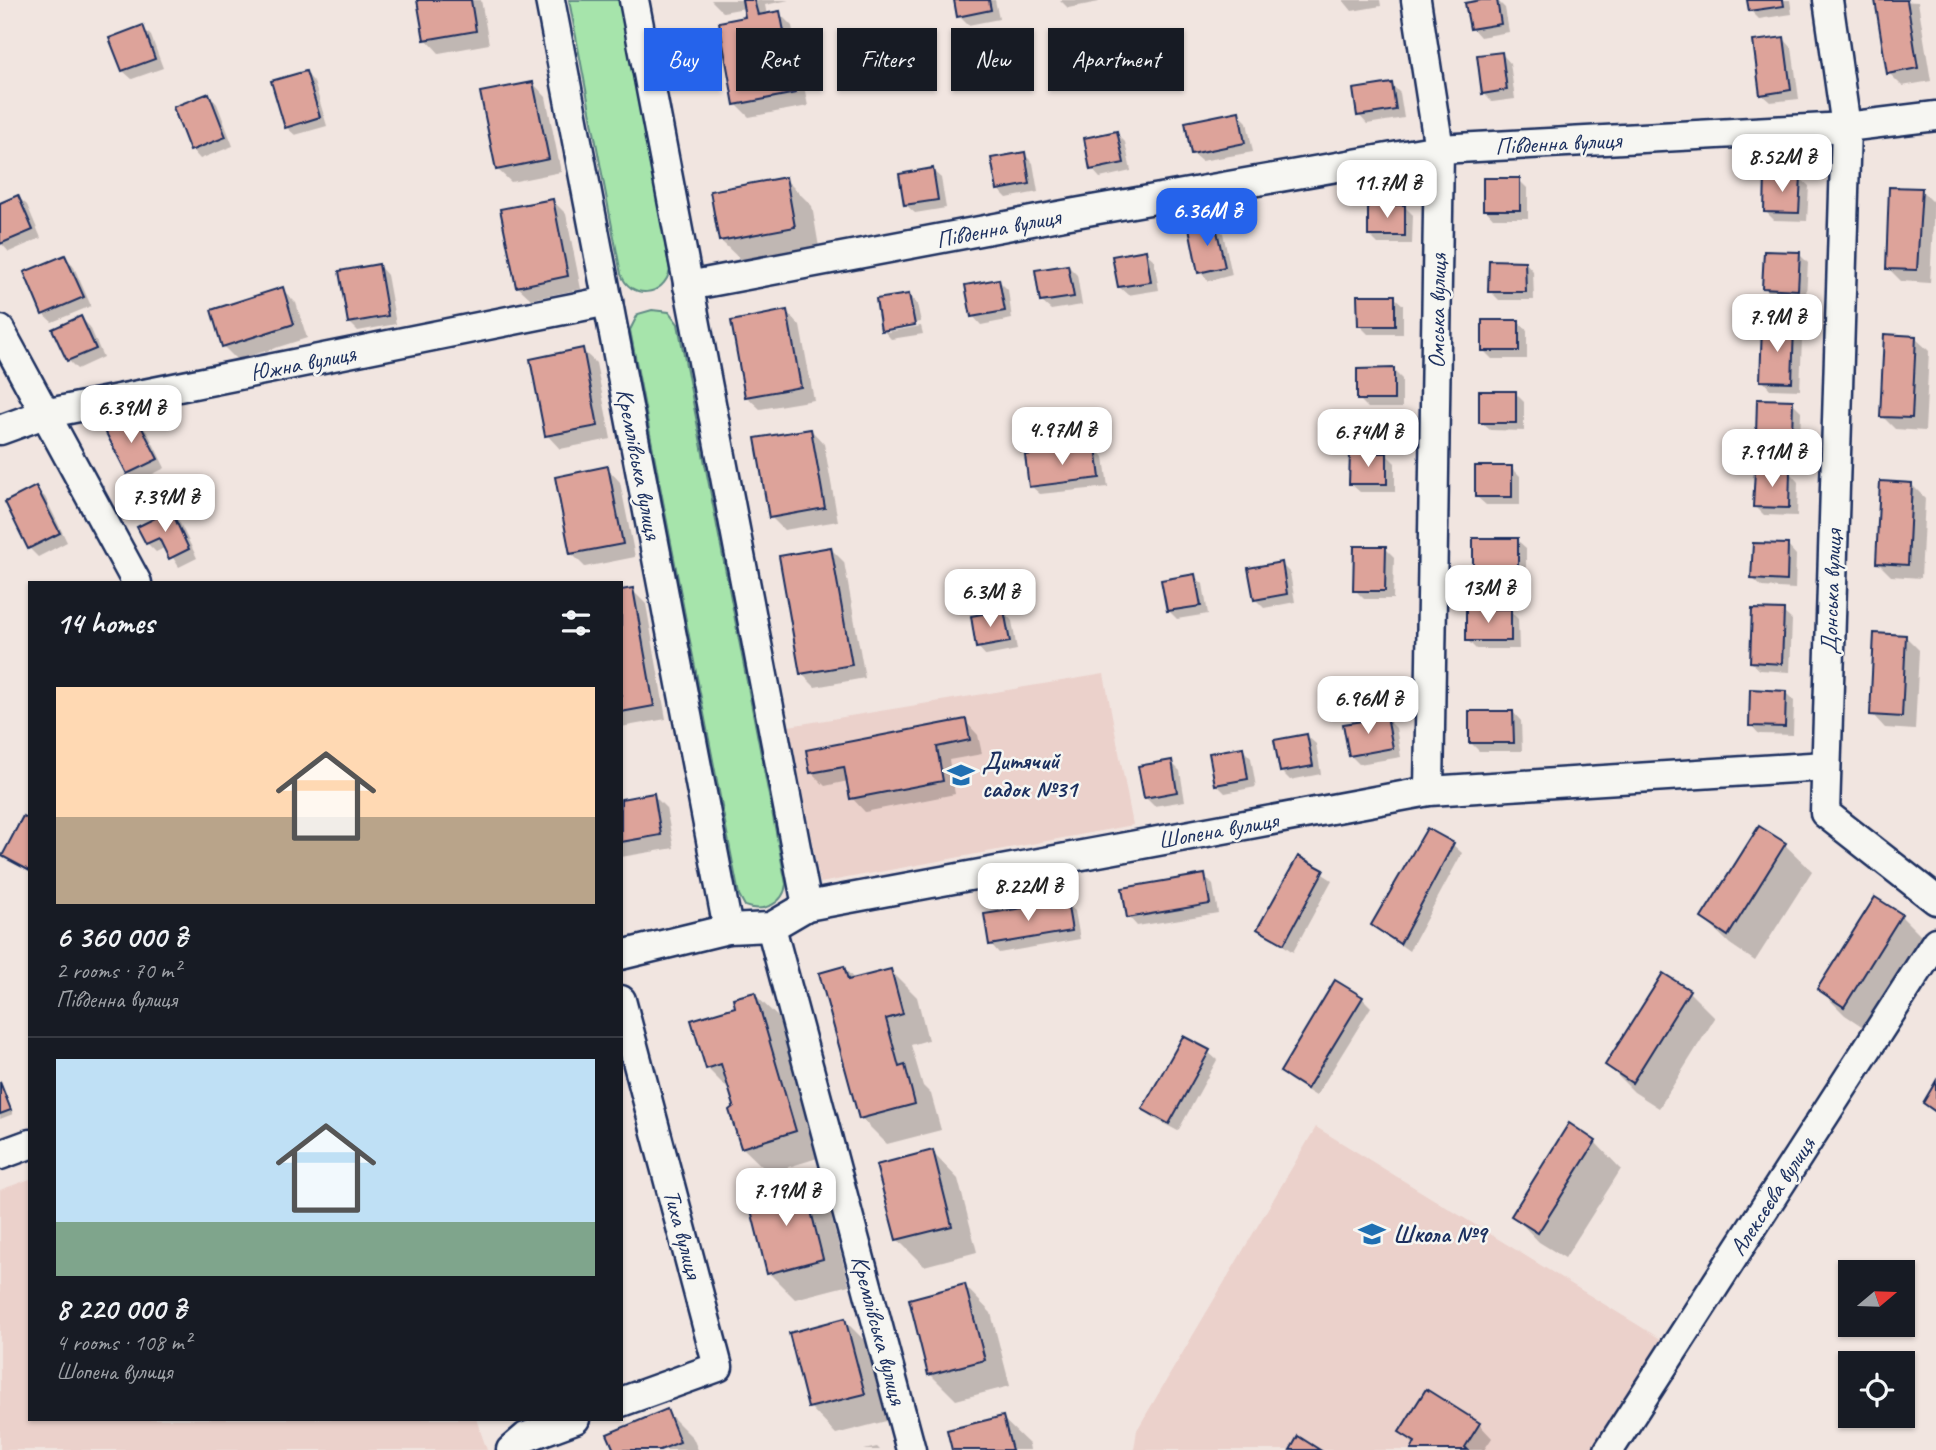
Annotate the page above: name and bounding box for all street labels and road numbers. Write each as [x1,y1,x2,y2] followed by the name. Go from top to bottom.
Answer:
[1494,125,1623,161] street label: Південна вулиця
[933,201,1064,255] street label: Південна вулиця
[1421,252,1453,369] street label: Омська вулиця
[248,338,359,388] street label: Южна вулиця
[610,386,669,543] street label: Кремлівська вулиця
[1814,528,1848,655] street label: Донська вулиця
[1156,804,1282,855] street label: Шопена вулиця
[1722,1130,1822,1261] street label: Алексєєва вулиця
[657,1186,710,1283] street label: Тиха вулиця
[845,1252,914,1409] street label: Кремлівська вулиця

